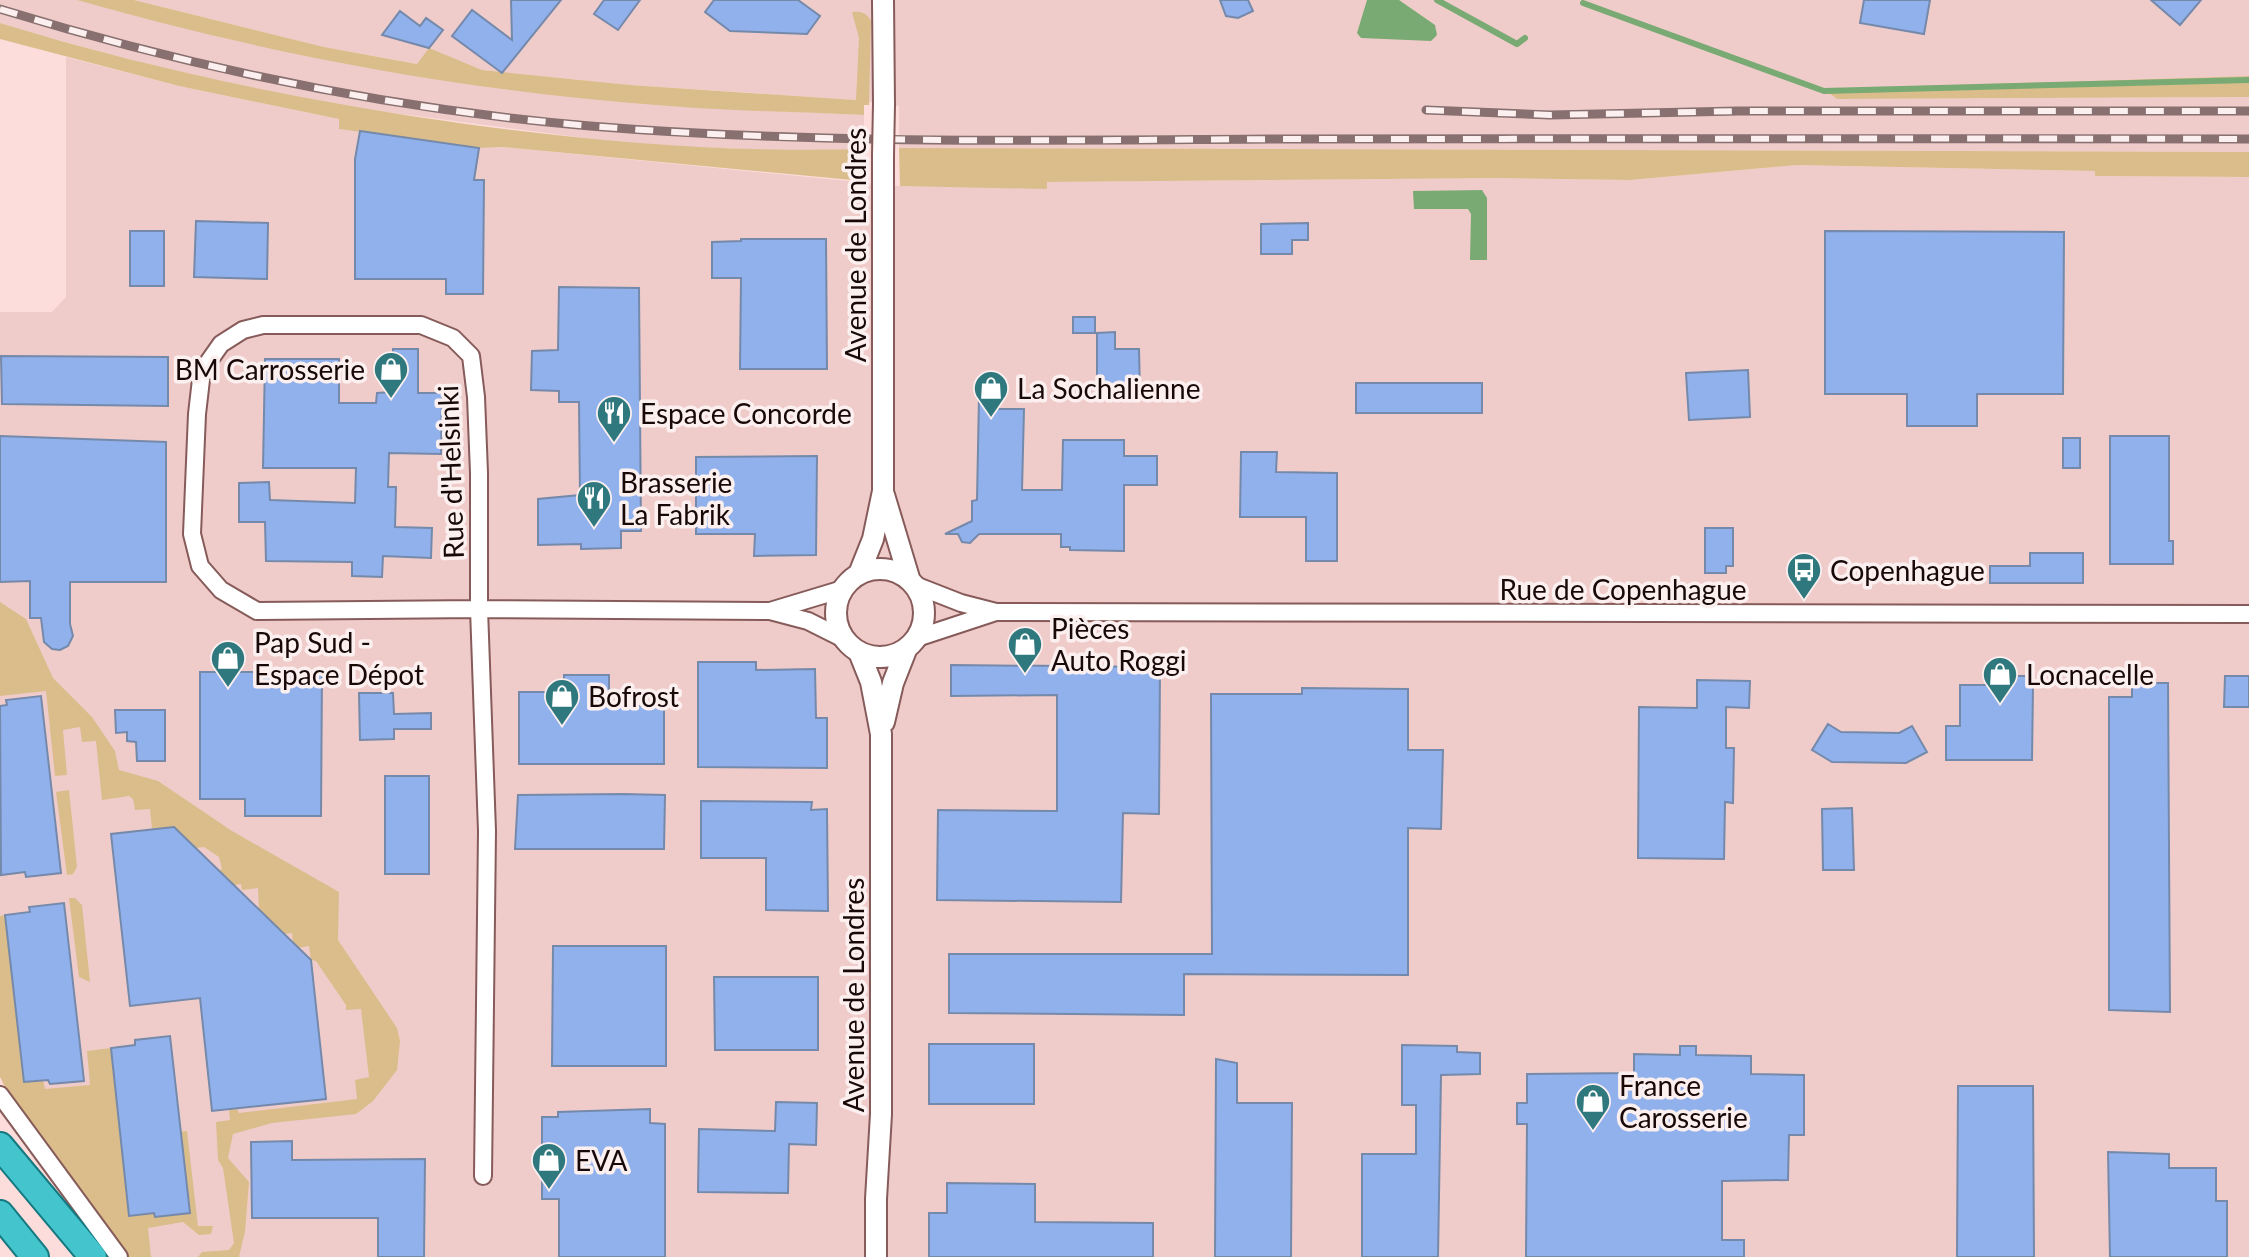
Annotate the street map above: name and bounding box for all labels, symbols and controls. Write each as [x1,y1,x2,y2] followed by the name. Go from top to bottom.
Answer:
[838,128,872,362] street label: Avenue de Londres
[372,350,410,400] shop icon: BM Carrosserie
[175,352,365,386] place label: BM Carrosserie
[972,369,1010,419] shop icon: La Sochalienne
[1017,371,1201,405] place label: La Sochalienne
[430,385,470,559] street label: Rue d'Helsinki
[595,394,633,444] restaurant icon: Espace Concorde
[640,396,852,430] place label: Espace Concorde
[620,465,732,531] place label: Brasserie La Fabrik
[575,479,613,529] restaurant icon: Brasserie La Fabrik
[1785,551,1823,601] bus stop icon: Copenhague
[1830,553,1985,587] place label: Copenhague
[1499,572,1747,606] street label: Rue de Copenhague
[1051,611,1186,677] place label: Pièces Auto Roggi
[254,625,424,691] place label: Pap Sud - Espace Dépot
[1006,625,1044,675] shop icon: Pièces Auto Roggi
[209,639,247,689] shop icon: Pap Sud - Espace Dépot
[1981,655,2019,705] shop icon: Locnacelle
[2026,657,2154,691] place label: Locnacelle
[543,677,581,727] shop icon: Bofrost
[588,679,679,713] place label: Bofrost
[836,878,870,1112] street label: Avenue de Londres
[1619,1068,1748,1134] place label: France Carosserie
[1574,1082,1612,1132] shop icon: France Carosserie
[530,1141,568,1191] shop icon: EVA
[575,1143,628,1177] place label: EVA

